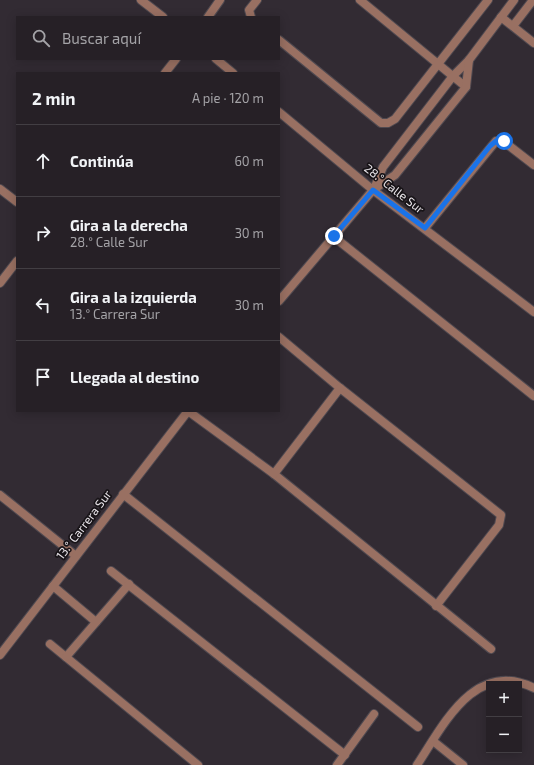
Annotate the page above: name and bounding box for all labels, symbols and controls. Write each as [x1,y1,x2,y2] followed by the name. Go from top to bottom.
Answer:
[16,16,280,60] search box
[30,27,52,49] icon: search
[62,29,141,47] text: Buscar aquí
[32,88,75,108] text: 2 min
[192,90,264,106] text: A pie · 120 m
[495,132,513,150] route start
[32,150,54,172] icon: ahead
[70,152,133,170] text: Continúa
[234,153,264,169] text: 60 m
[362,161,427,216] street label: 28.° Calle Sur
[70,216,188,234] text: Gira a la derecha
[32,222,54,244] icon: right
[235,225,264,241] text: 30 m
[325,227,343,245] route end
[70,234,148,250] text: 28.° Calle Sur
[70,288,197,306] text: Gira a la izquierda
[32,294,54,316] icon: left
[235,297,264,313] text: 30 m
[70,306,160,322] text: 13.° Carrera Sur
[32,366,54,388] icon: arrive
[70,368,199,386] text: Llegada al destino
[53,487,114,562] street label: 13.° Carrera Sur
[486,681,522,753] map controls
[486,681,522,717] button: +
[486,717,522,753] button: −

